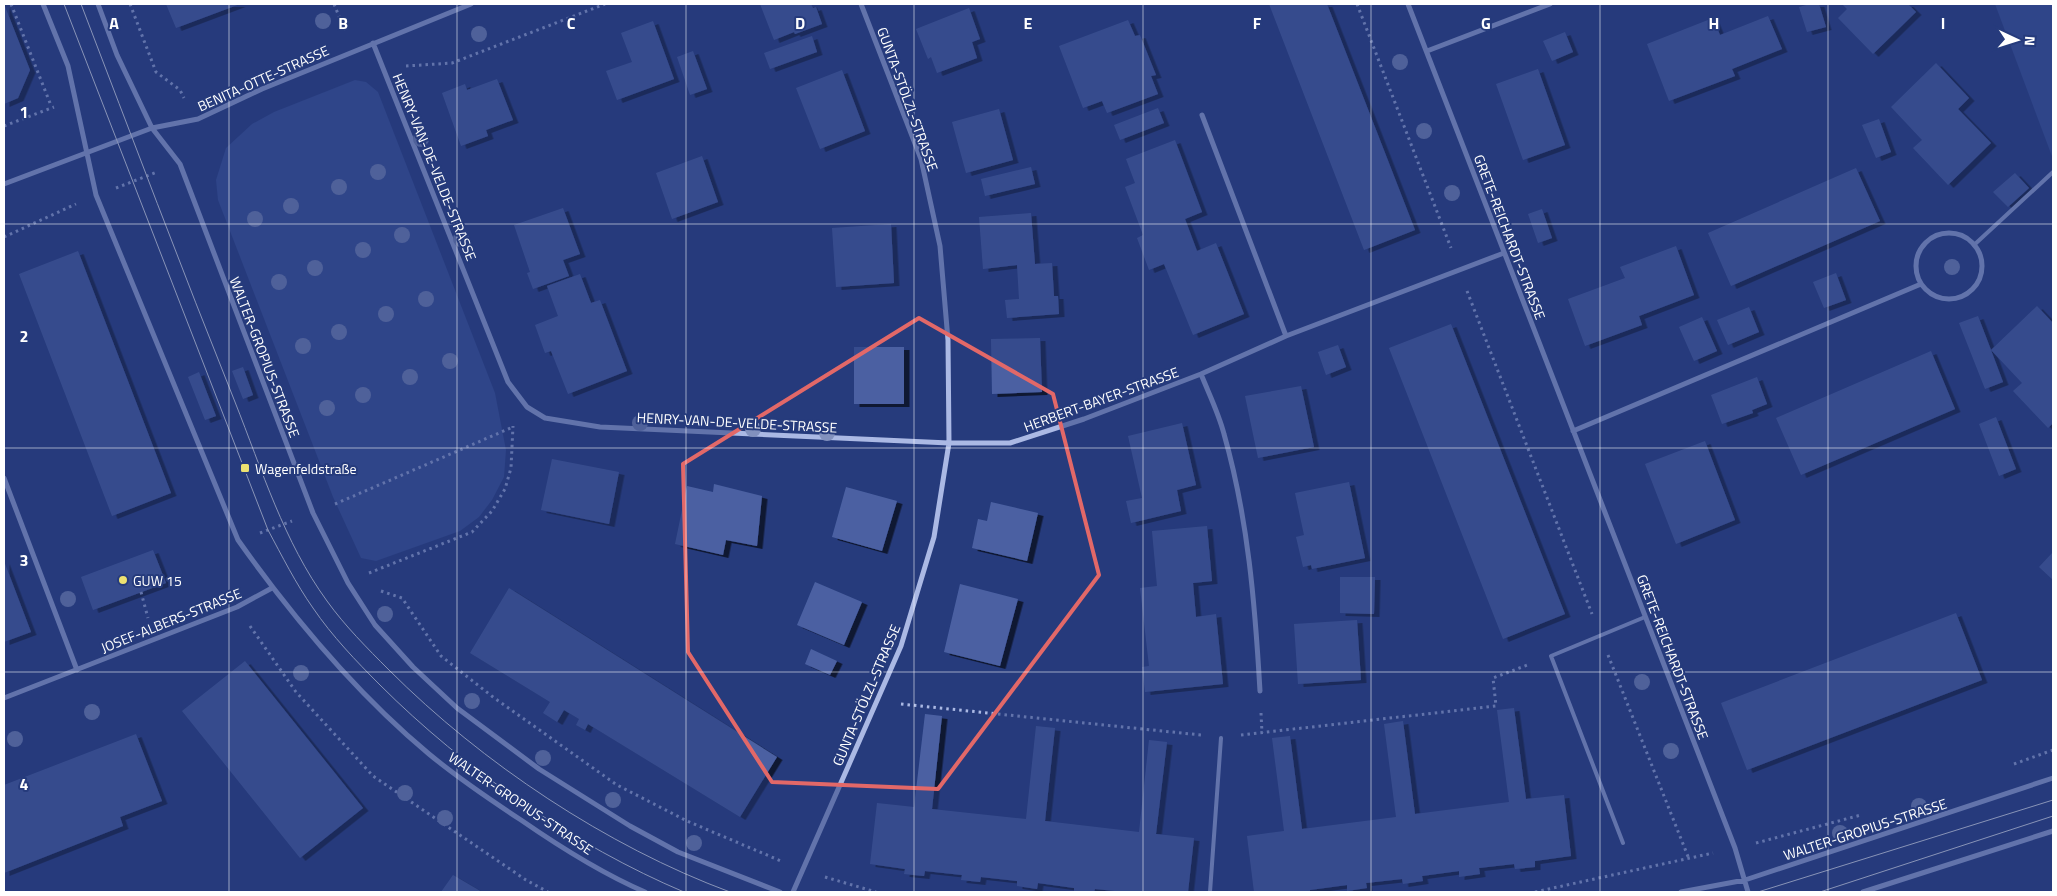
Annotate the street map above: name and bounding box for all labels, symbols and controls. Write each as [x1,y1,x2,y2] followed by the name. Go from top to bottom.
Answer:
[109,11,119,35] text: A
[338,11,348,35] text: B
[567,11,576,35] text: C
[795,11,805,35] text: D
[1024,11,1033,35] text: E
[1253,11,1262,35] text: F
[1481,11,1491,35] text: G
[1709,11,1719,35] text: H
[1941,11,1945,35] text: I
[1992,15,2042,65] north arrow
[872,24,944,174] street label: GUNTA-STÖLZL-STRASSE
[2020,35,2041,47] text: N
[194,39,332,116] street label: BENITA-OTTE-STRASSE
[388,70,482,264] street label: HENRY-VAN-DE-VELDE-STRASSE
[20,100,28,124] text: 1
[1469,151,1551,323] street label: GRETE-REICHARDT-STRASSE
[225,274,305,441] street label: WALTER-GROPIUS-STRASSE
[20,324,28,348] text: 2
[1021,361,1182,437] street label: HERBERT-BAYER-STRASSE
[636,406,838,438] street label: HENRY-VAN-DE-VELDE-STRASSE
[255,458,357,479] place label: Wagenfeldstraße
[239,462,251,474] marker: Wagenfeldstraße
[20,548,28,572] text: 3
[133,570,182,591] place label: GUW 15
[1632,571,1714,743] street label: GRETE-REICHARDT-STRASSE
[117,574,129,586] marker: GUW 15
[98,582,245,658] street label: JOSEF-ALBERS-STRASSE
[827,621,905,769] street label: GUNTA-STÖLZL-STRASSE
[444,747,598,860] street label: WALTER-GROPIUS-STRASSE
[20,772,29,796] text: 4
[1781,793,1950,865] street label: WALTER-GROPIUS-STRASSE

